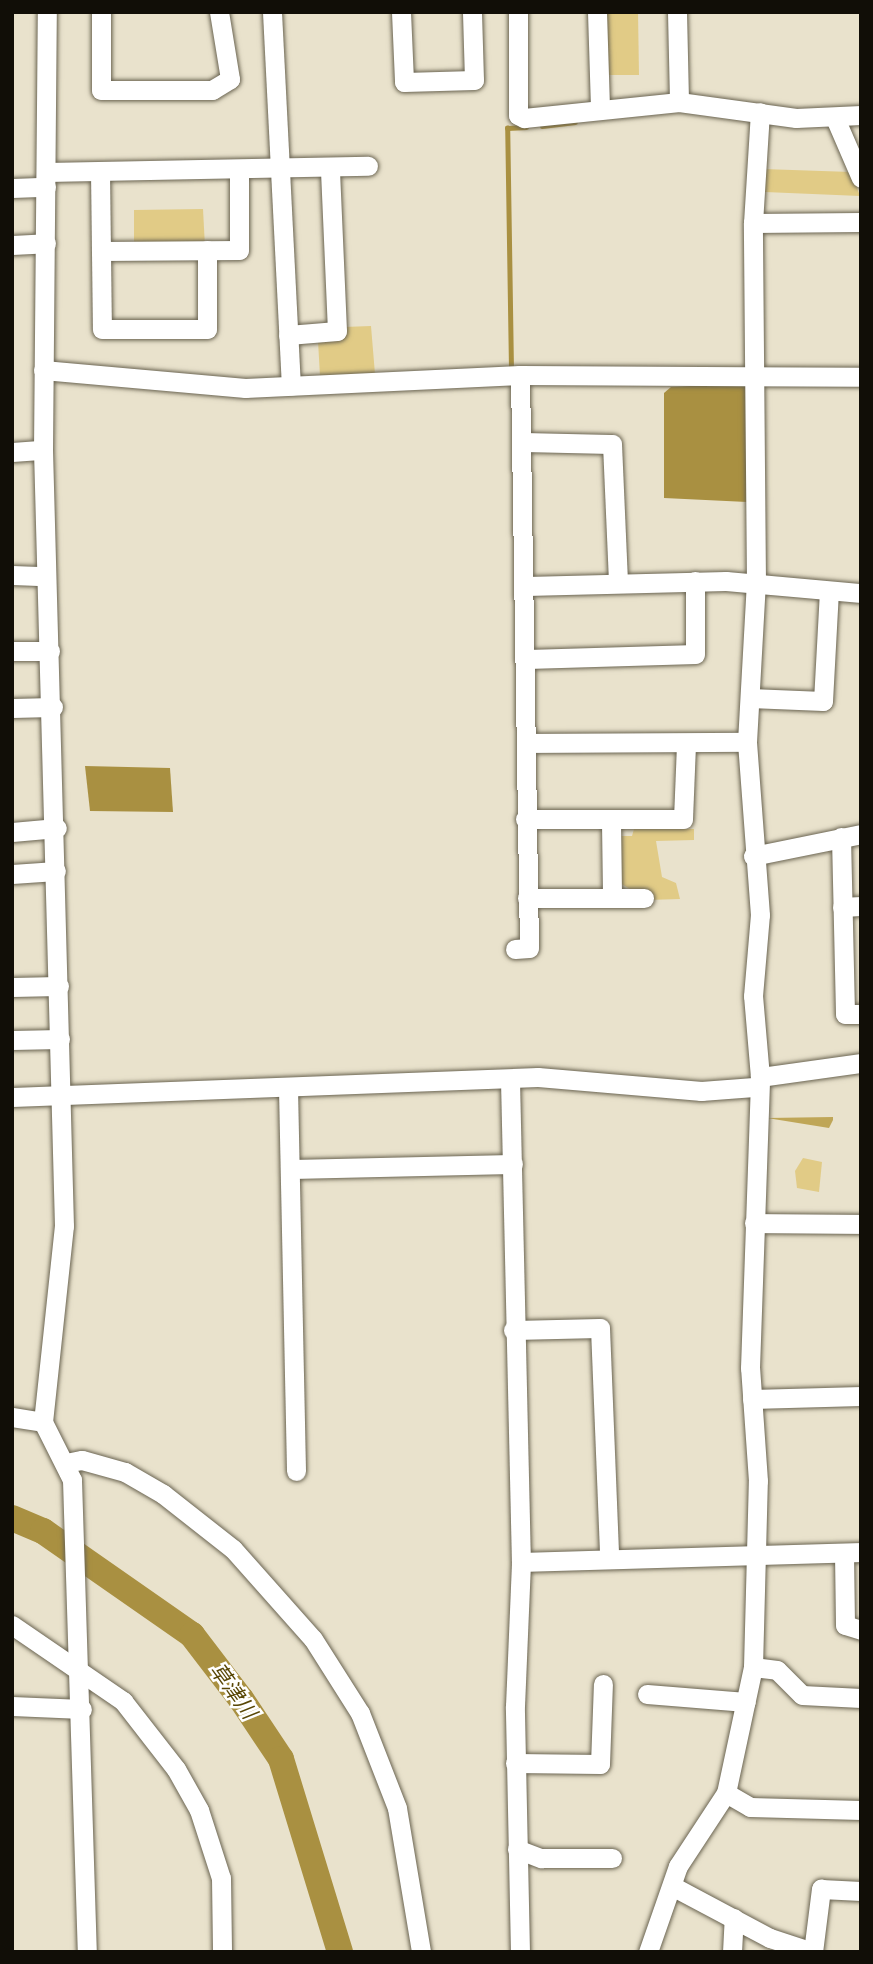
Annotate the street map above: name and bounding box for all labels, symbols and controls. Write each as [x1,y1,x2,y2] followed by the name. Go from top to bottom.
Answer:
[204,1658,262,1724] water label: 草津川

